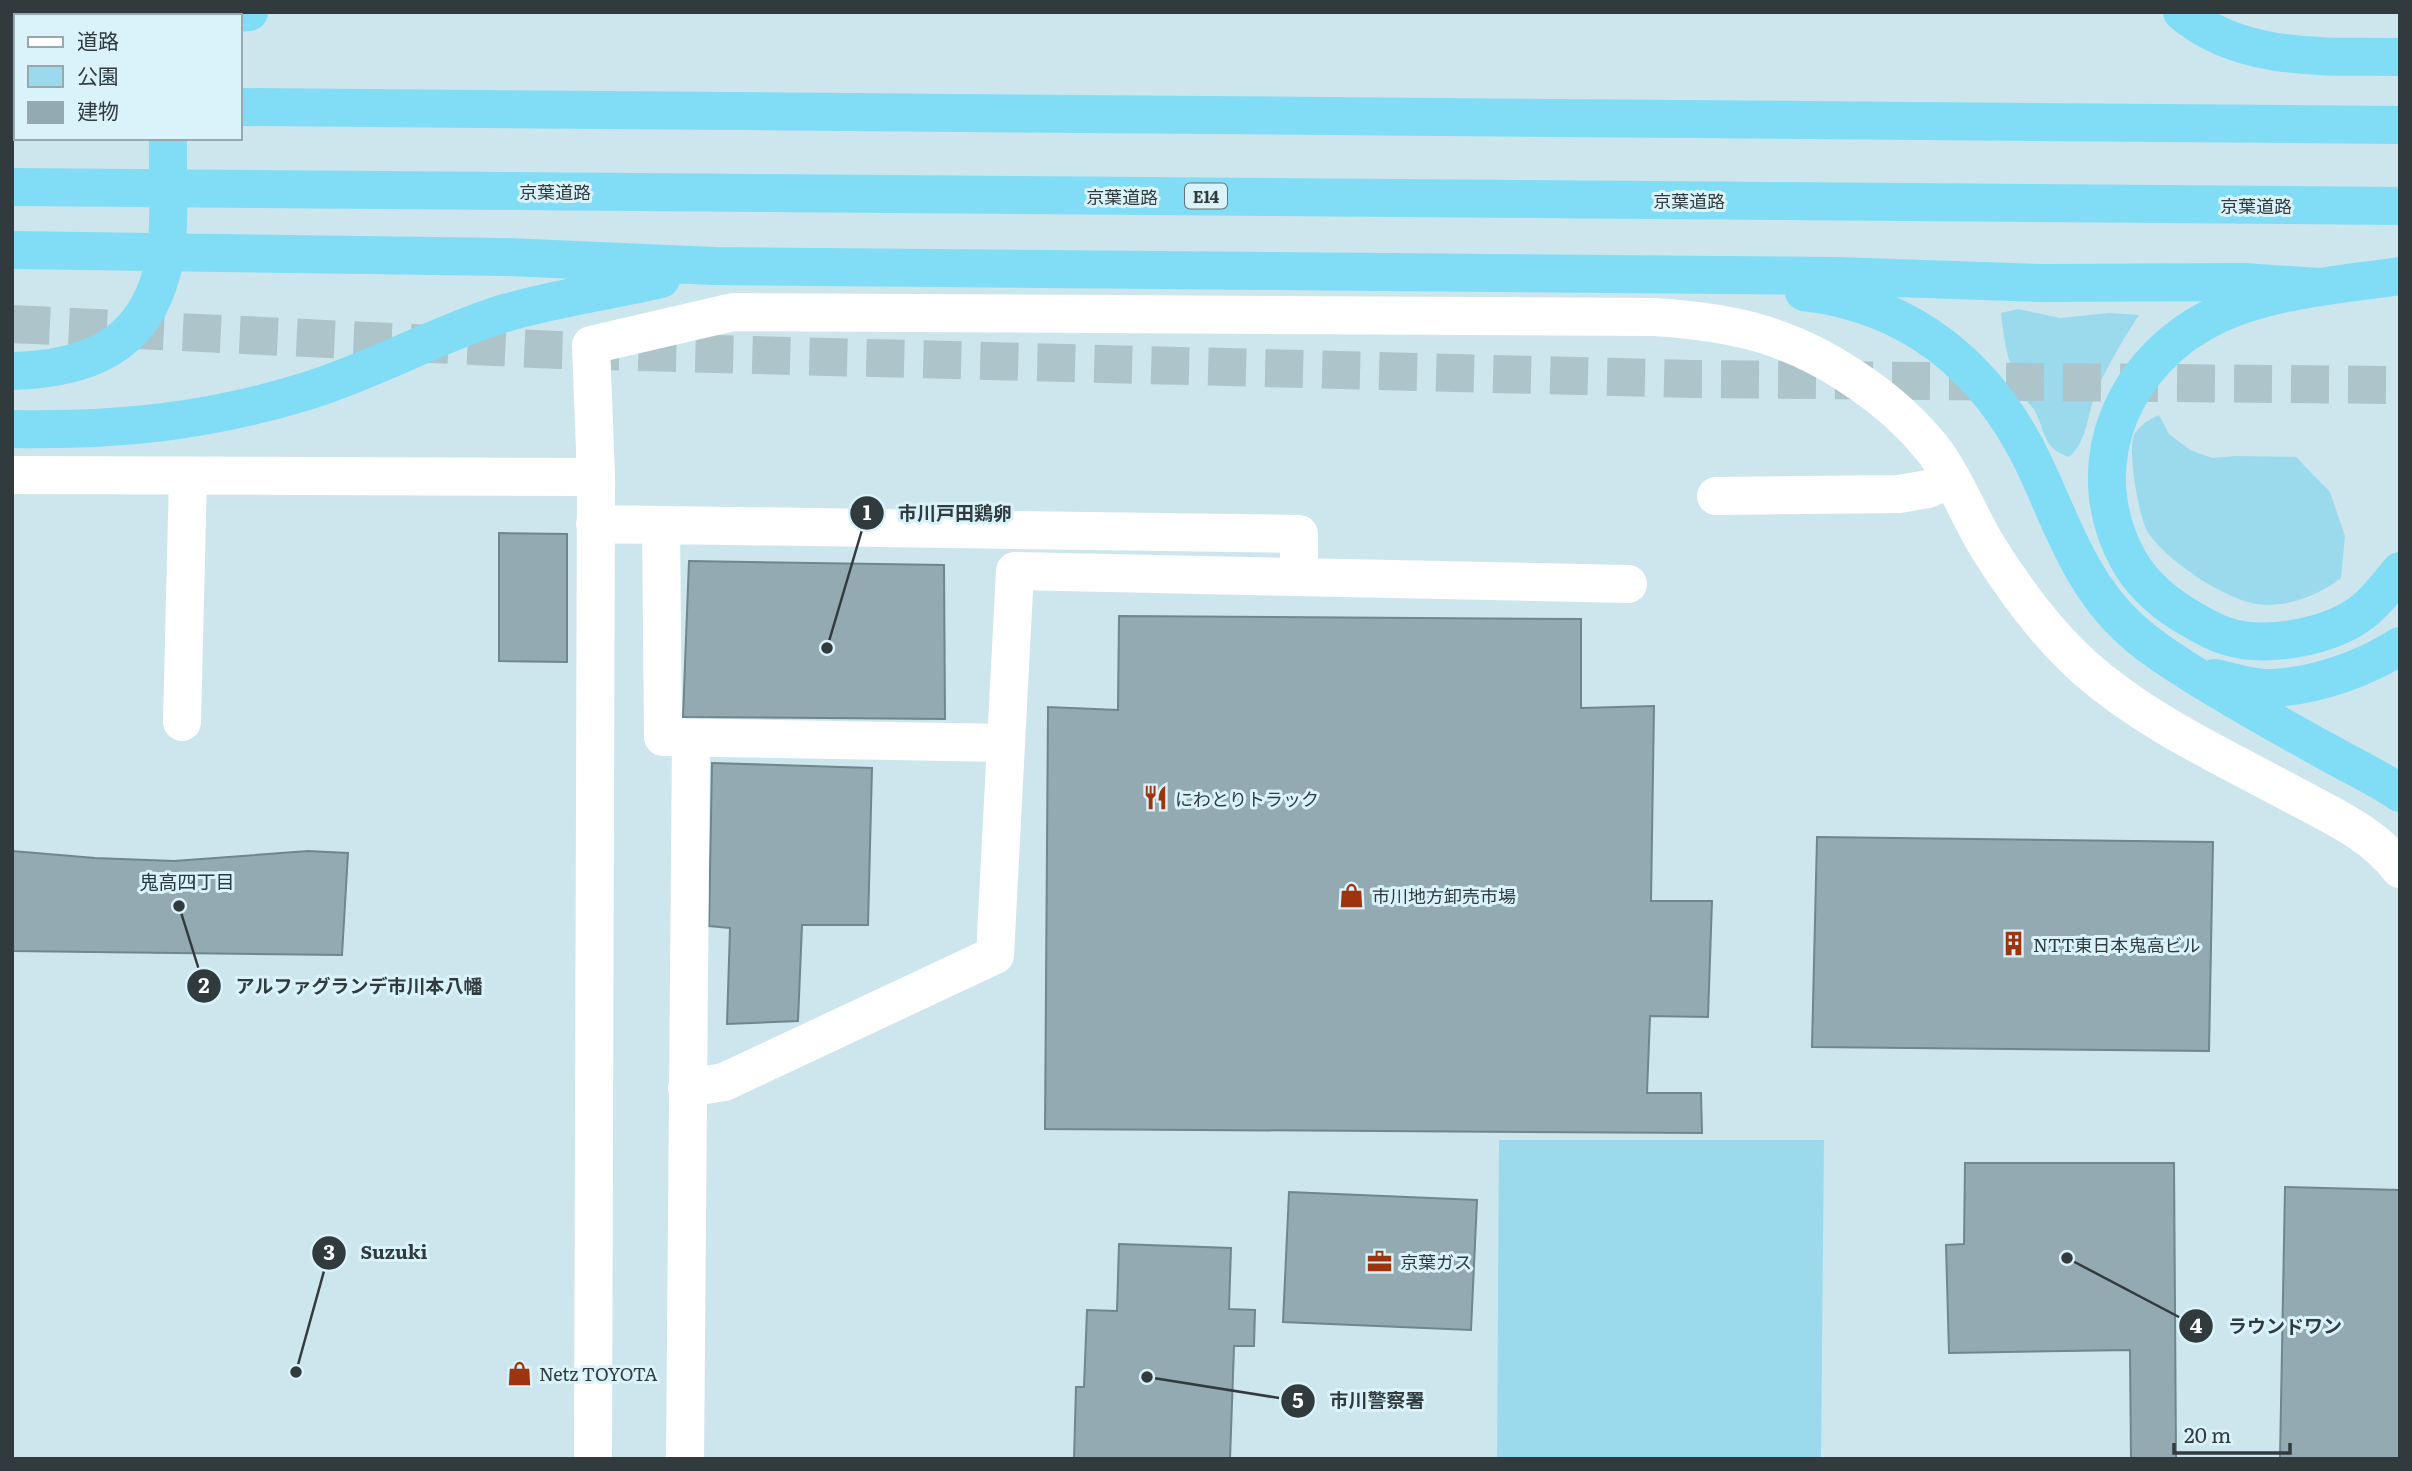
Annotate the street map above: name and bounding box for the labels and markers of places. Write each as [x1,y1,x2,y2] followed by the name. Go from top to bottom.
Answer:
[849,493,1026,533] callout: 市川戸田鶏卵
[1141,784,1169,812] restaurant icon: にわとりトラック
[1175,785,1319,812] place label: にわとりトラック
[1338,881,1366,909] shop icon: 市川地方卸売市場
[1372,882,1516,909] place label: 市川地方卸売市場
[1999,930,2027,958] building icon: NTT東日本鬼高ビル
[2033,931,2201,958] place label: NTT東日本鬼高ビル
[186,966,496,1006] callout: アルファグランデ市川本八幡
[311,1233,441,1273] callout: Suzuki
[1366,1247,1394,1275] office icon: 京葉ガス
[1400,1248,1472,1275] place label: 京葉ガス
[2179,1306,2356,1346] callout: ラウンドワン
[505,1359,533,1387] shop icon: Netz TOYOTA
[539,1360,658,1387] place label: Netz TOYOTA
[1280,1381,1438,1421] callout: 市川警察署

